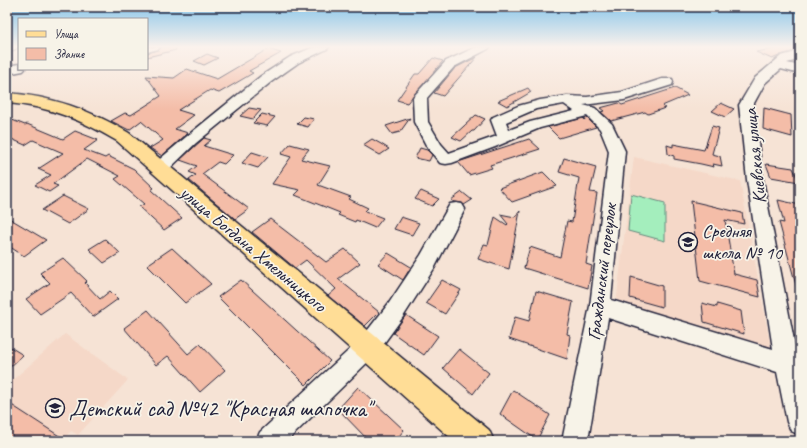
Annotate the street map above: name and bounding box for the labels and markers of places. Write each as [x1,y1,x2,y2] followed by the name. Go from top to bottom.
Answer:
[702,219,784,265] place label: Средняя школа № 10
[677,231,699,253] school or university icon: Средняя школа № 10
[69,394,376,423] place label: Детский сад №42 "Красная шапочка"
[44,397,66,419] school or university icon: Детский сад №42 "Красная шапочка"

